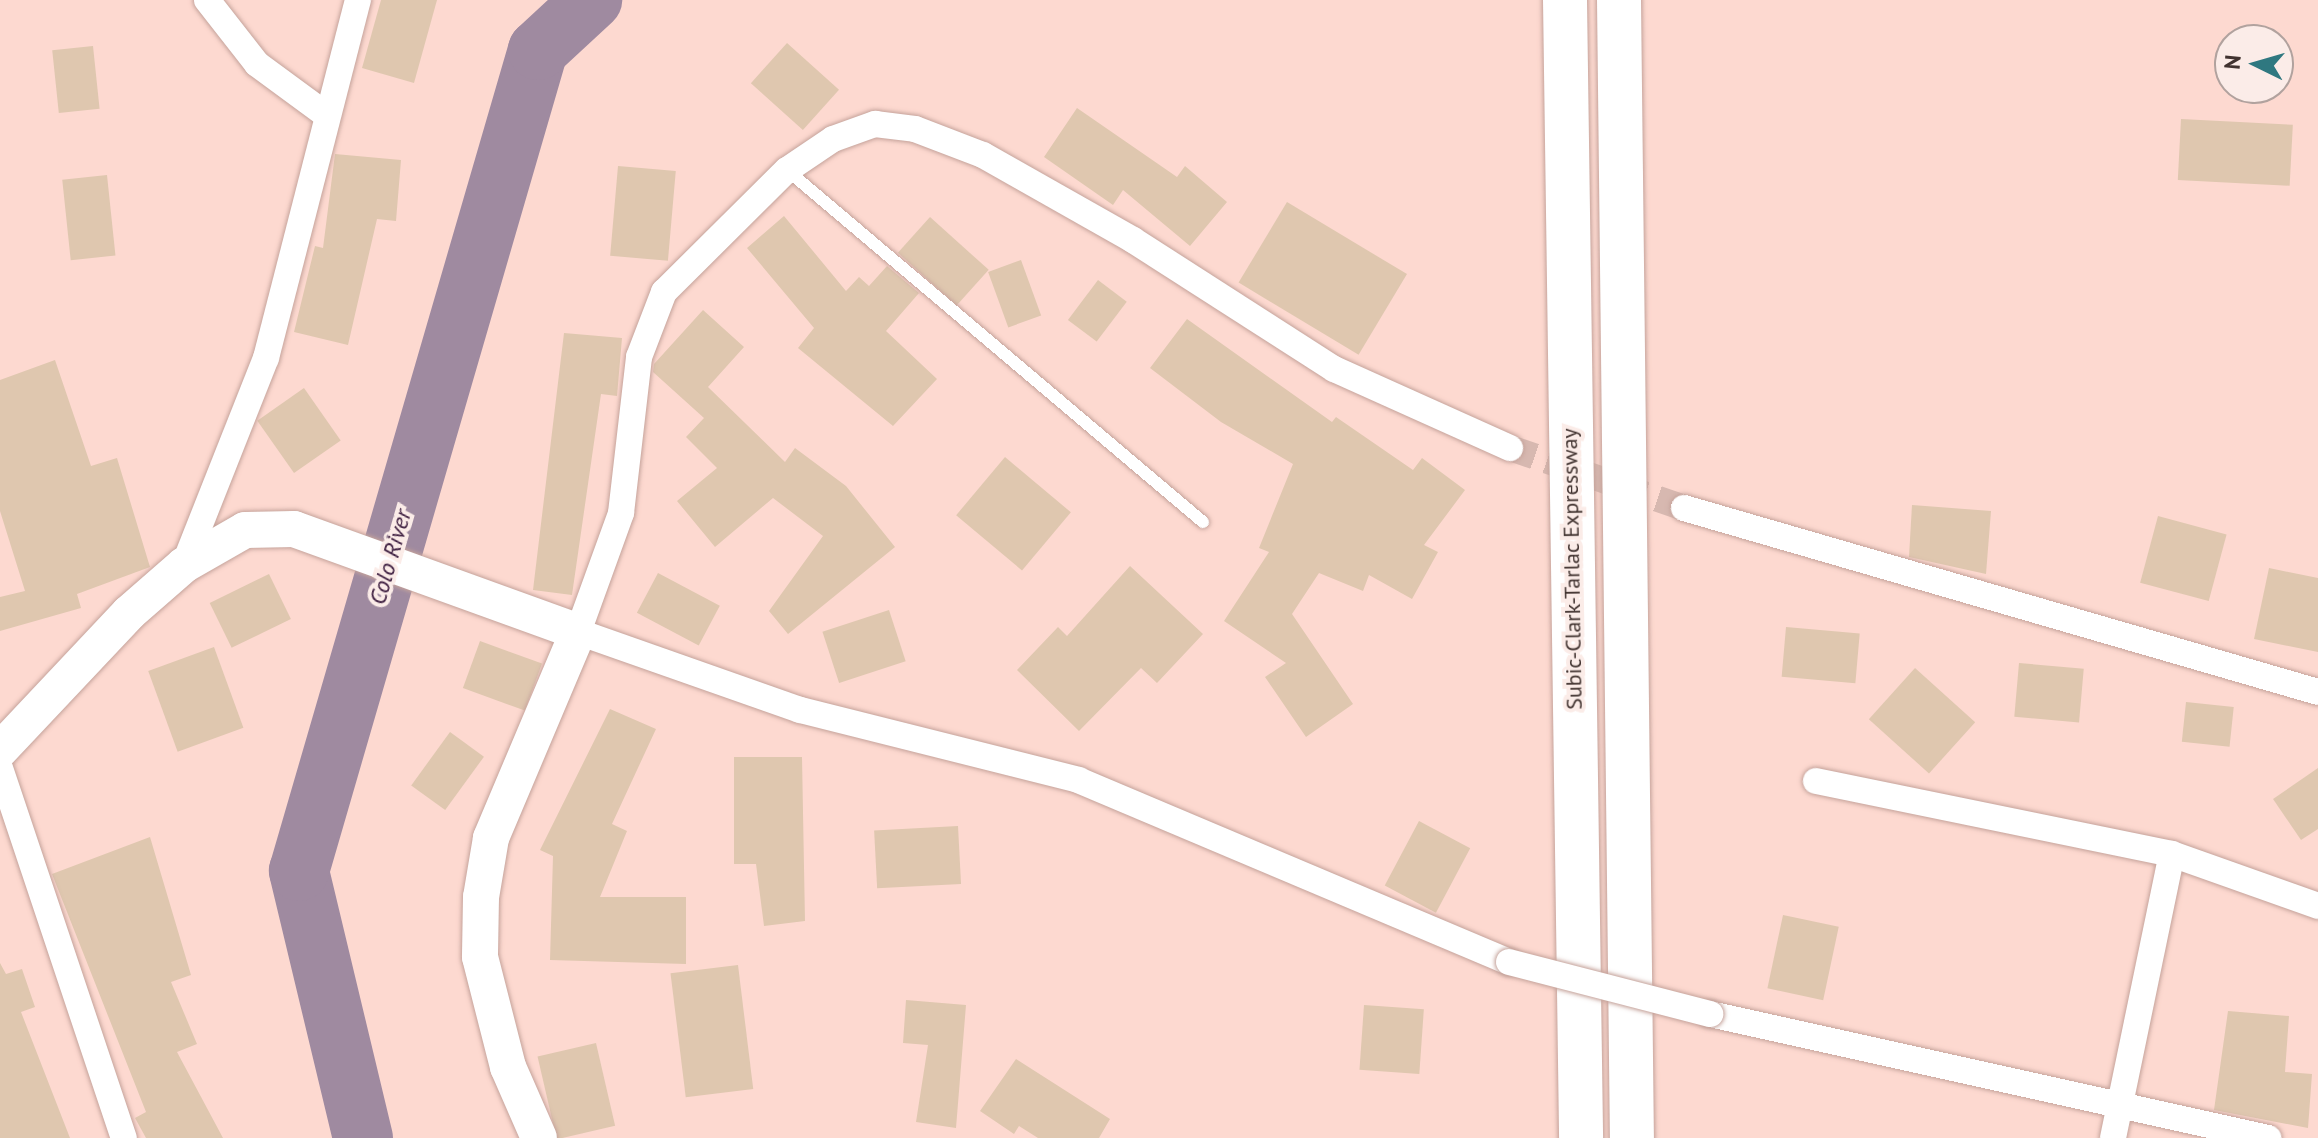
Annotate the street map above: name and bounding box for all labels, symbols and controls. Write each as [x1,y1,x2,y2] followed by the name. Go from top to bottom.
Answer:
[2214,24,2294,104] north arrow
[2218,54,2247,71] text: N
[1556,428,1588,710] street label: Subic-Clark-Tarlac Expressway
[363,506,417,608] water label: Colo River

